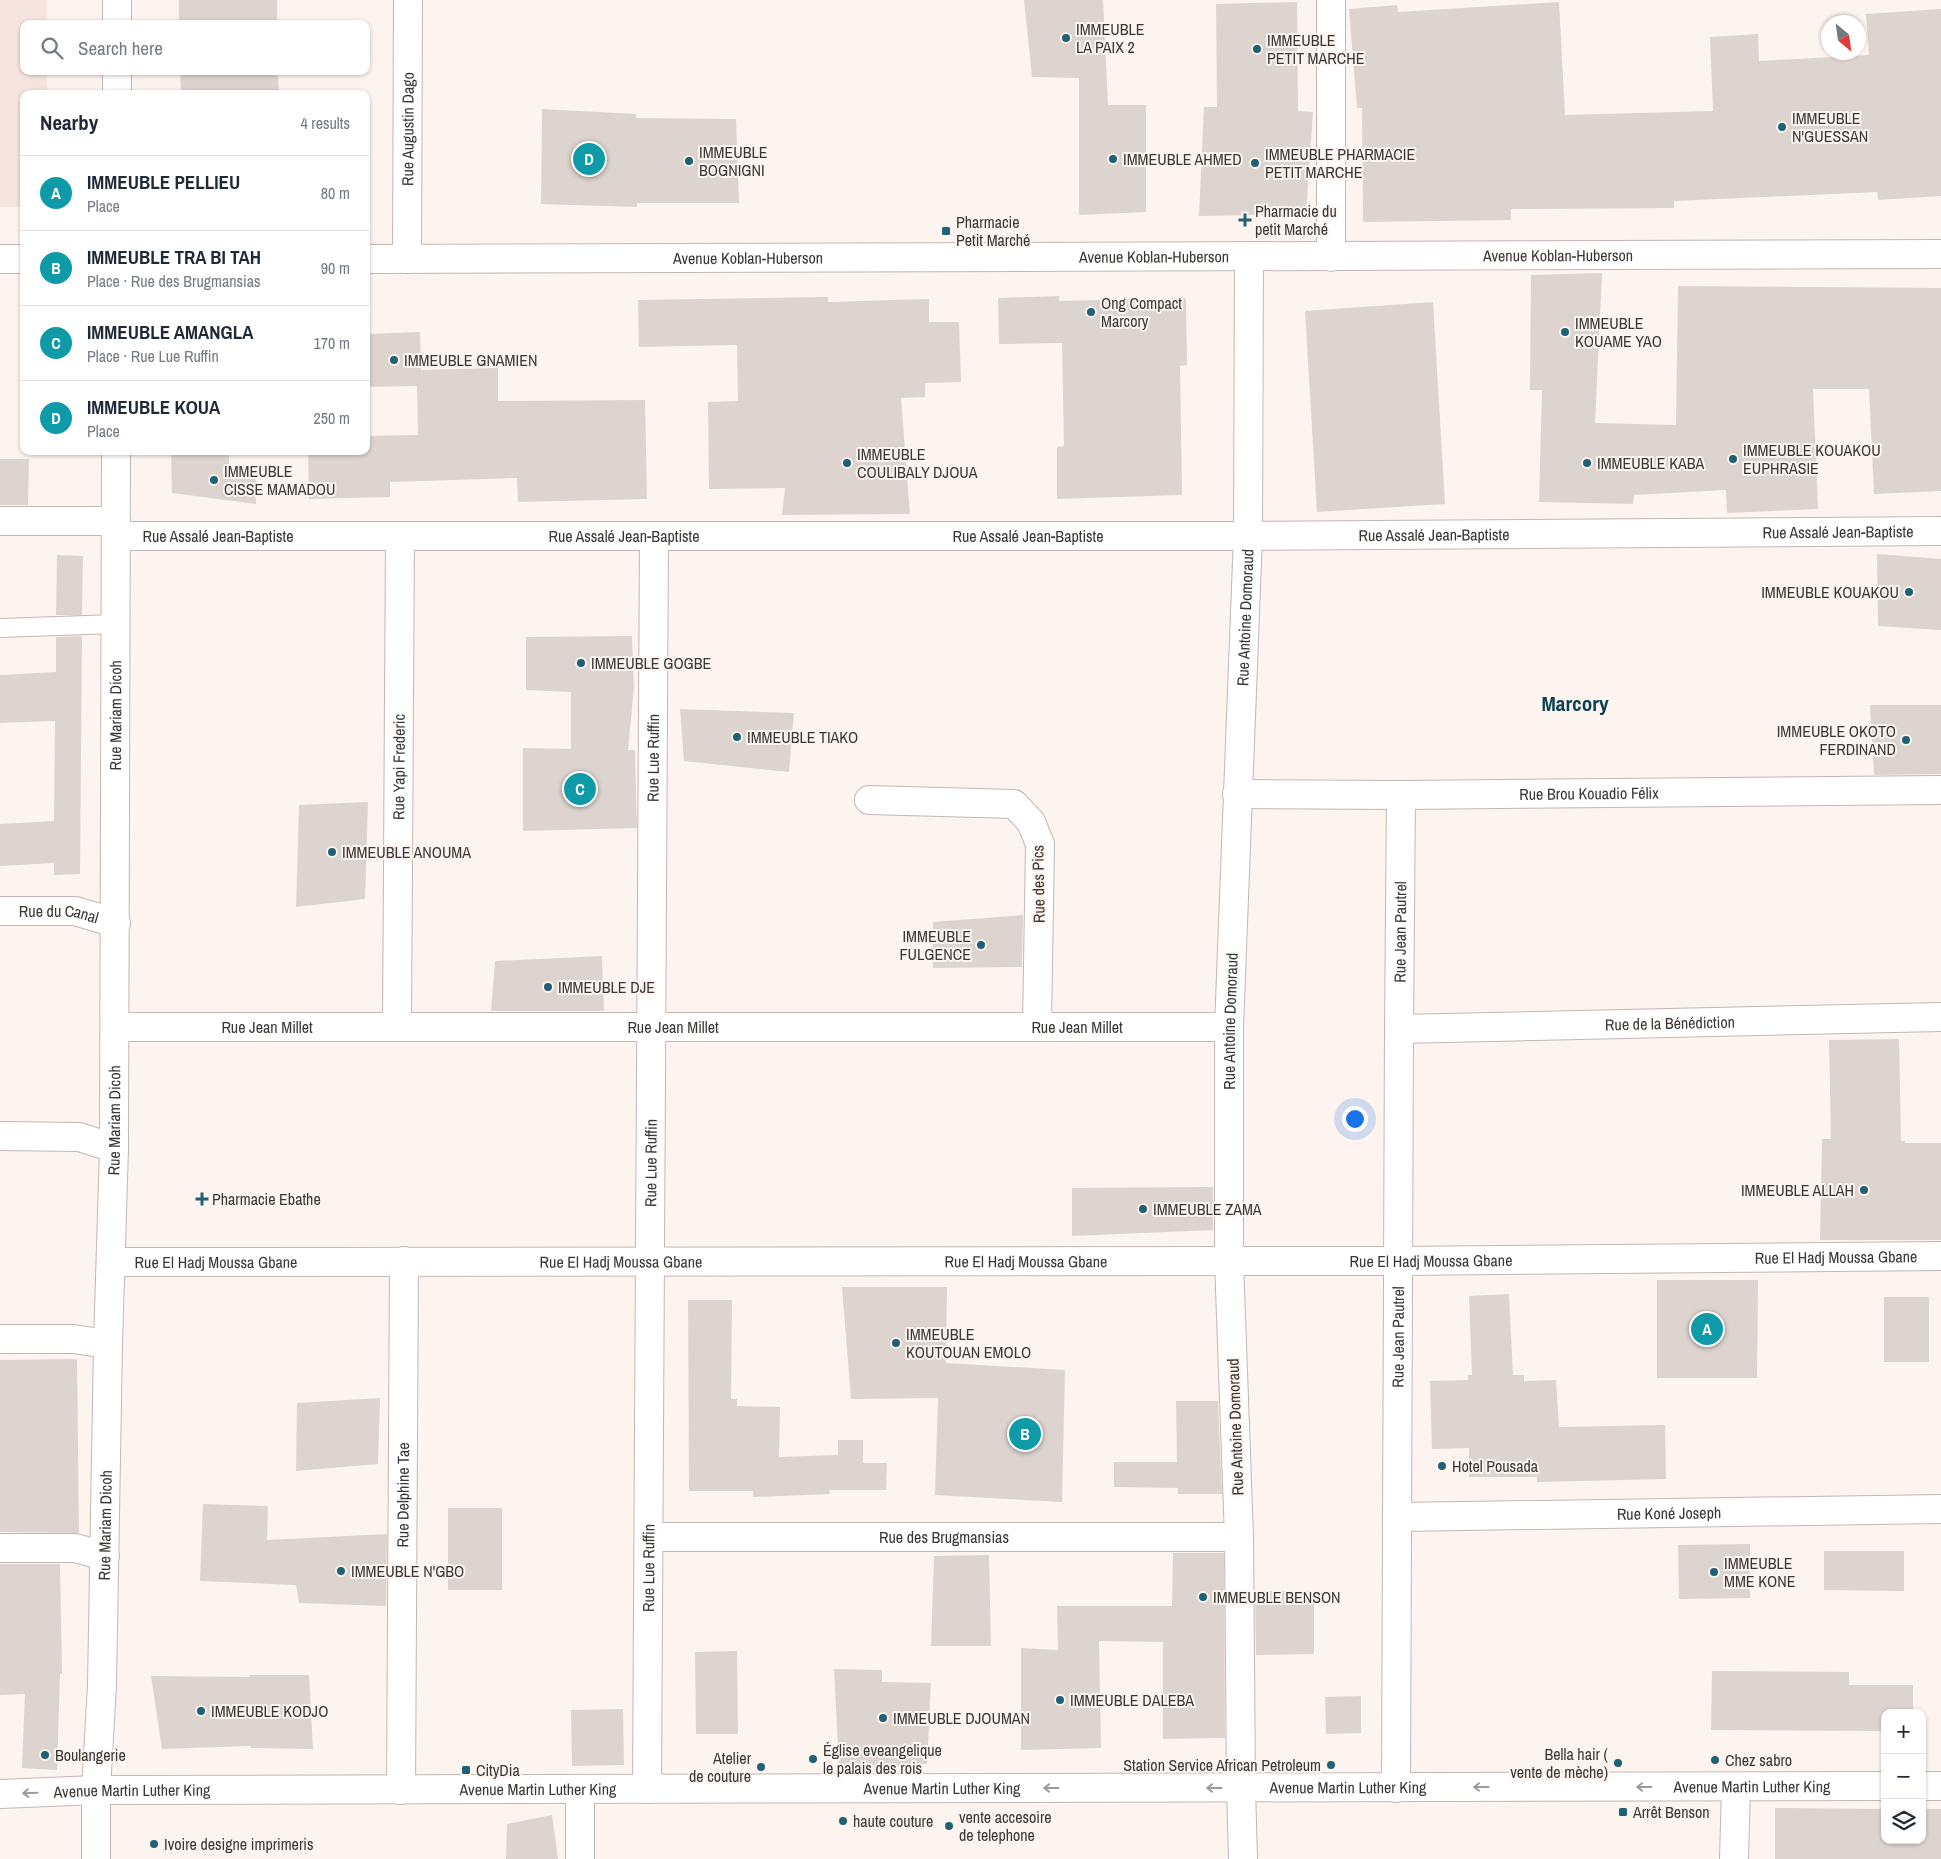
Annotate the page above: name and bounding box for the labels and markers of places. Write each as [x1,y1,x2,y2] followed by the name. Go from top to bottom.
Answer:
[1076,18,1145,58] place label: IMMEUBLE LA PAIX 2
[1267,29,1364,69] place label: IMMEUBLE PETIT MARCHE
[1060,32,1072,44] marker: IMMEUBLE LA PAIX 2
[1251,43,1263,55] marker: IMMEUBLE PETIT MARCHE
[1792,107,1868,147] place label: IMMEUBLE N'GUESSAN
[1776,121,1788,133] marker: IMMEUBLE N'GUESSAN
[573,140,605,178] pin: D
[699,141,768,181] place label: IMMEUBLE BOGNIGNI
[1265,143,1415,183] place label: IMMEUBLE PHARMACIE PETIT MARCHE
[1123,148,1242,170] place label: IMMEUBLE AHMED
[1107,153,1119,165] marker: IMMEUBLE AHMED
[683,155,695,167] marker: IMMEUBLE BOGNIGNI
[1249,157,1261,169] marker: IMMEUBLE PHARMACIE PETIT MARCHE
[1255,200,1337,240] place label: Pharmacie du petit Marché
[956,211,1030,251] place label: Pharmacie Petit Marché
[1239,214,1251,226] marker: Pharmacie du petit Marché
[940,225,952,237] marker: Pharmacie Petit Marché
[1101,292,1182,332] place label: Ong Compact Marcory
[1085,306,1097,318] marker: Ong Compact Marcory
[1575,312,1662,352] place label: IMMEUBLE KOUAME YAO
[1559,326,1571,338] marker: IMMEUBLE KOUAME YAO
[404,349,537,371] place label: IMMEUBLE GNAMIEN
[388,354,400,366] marker: IMMEUBLE GNAMIEN
[1743,439,1881,479] place label: IMMEUBLE KOUAKOU EUPHRASIE
[857,443,978,483] place label: IMMEUBLE COULIBALY DJOUA
[1597,452,1704,474] place label: IMMEUBLE KABA
[1727,453,1739,465] marker: IMMEUBLE KOUAKOU EUPHRASIE
[841,457,853,469] marker: IMMEUBLE COULIBALY DJOUA
[1581,457,1593,469] marker: IMMEUBLE KABA
[224,460,336,500] place label: IMMEUBLE CISSE MAMADOU
[208,474,220,486] marker: IMMEUBLE CISSE MAMADOU
[1761,581,1899,603] place label: IMMEUBLE KOUAKOU
[1903,586,1915,598] marker: IMMEUBLE KOUAKOU
[591,652,711,674] place label: IMMEUBLE GOGBE
[575,657,587,669] marker: IMMEUBLE GOGBE
[1777,720,1896,760] place label: IMMEUBLE OKOTO FERDINAND
[747,726,858,748] place label: IMMEUBLE TIAKO
[731,731,743,743] marker: IMMEUBLE TIAKO
[1900,734,1912,746] marker: IMMEUBLE OKOTO FERDINAND
[564,770,596,808] pin: C
[342,841,471,863] place label: IMMEUBLE ANOUMA
[326,846,338,858] marker: IMMEUBLE ANOUMA
[900,925,971,965] place label: IMMEUBLE FULGENCE
[975,939,987,951] marker: IMMEUBLE FULGENCE
[558,976,655,998] place label: IMMEUBLE DJE
[542,981,554,993] marker: IMMEUBLE DJE
[1741,1179,1854,1201] place label: IMMEUBLE ALLAH
[1858,1184,1870,1196] marker: IMMEUBLE ALLAH
[212,1188,321,1210] place label: Pharmacie Ebathe
[196,1193,208,1205] marker: Pharmacie Ebathe
[1153,1198,1262,1220] place label: IMMEUBLE ZAMA
[1137,1203,1149,1215] marker: IMMEUBLE ZAMA
[1691,1310,1723,1348] pin: A
[906,1323,1031,1363] place label: IMMEUBLE KOUTOUAN EMOLO
[890,1337,902,1349] marker: IMMEUBLE KOUTOUAN EMOLO
[1009,1415,1041,1453] pin: B
[1452,1455,1539,1477] place label: Hotel Pousada
[1436,1460,1448,1472] marker: Hotel Pousada
[1724,1552,1795,1592] place label: IMMEUBLE MME KONE
[351,1560,464,1582] place label: IMMEUBLE N'GBO
[335,1565,347,1577] marker: IMMEUBLE N'GBO
[1708,1566,1720,1578] marker: IMMEUBLE MME KONE
[1213,1586,1341,1608] place label: IMMEUBLE BENSON
[1197,1591,1209,1603] marker: IMMEUBLE BENSON
[1070,1689,1194,1711] place label: IMMEUBLE DALEBA
[1054,1694,1066,1706] marker: IMMEUBLE DALEBA
[211,1700,328,1722] place label: IMMEUBLE KODJO
[195,1705,207,1717] marker: IMMEUBLE KODJO
[893,1707,1030,1729] place label: IMMEUBLE DJOUMAN
[877,1712,889,1724] marker: IMMEUBLE DJOUMAN
[823,1739,942,1779] place label: Église eveangelique le palais des rois
[1510,1743,1609,1783] place label: Bella hair ( vente de mèche)
[55,1744,126,1766] place label: Boulangerie
[689,1747,752,1787] place label: Atelier de couture
[39,1749,51,1761] marker: Boulangerie
[1725,1749,1792,1771] place label: Chez sabro
[807,1753,819,1765] marker: Église eveangelique le palais des rois
[1123,1754,1321,1776] place label: Station Service African Petroleum
[1709,1754,1721,1766] marker: Chez sabro
[1612,1757,1624,1769] marker: Bella hair ( vente de mèche)
[476,1759,520,1781] place label: CityDia
[1325,1759,1337,1771] marker: Station Service African Petroleum
[755,1761,767,1773] marker: Atelier de couture
[460,1764,472,1776] marker: CityDia
[1632,1801,1710,1823] place label: Arrêt Benson
[959,1806,1052,1846] place label: vente accesoire de telephone
[1617,1806,1629,1818] marker: Arrêt Benson
[853,1810,933,1832] place label: haute couture
[837,1815,849,1827] marker: haute couture
[943,1820,955,1832] marker: vente accesoire de telephone
[164,1833,314,1855] place label: Ivoire designe imprimeris
[148,1838,160,1850] marker: Ivoire designe imprimeris

